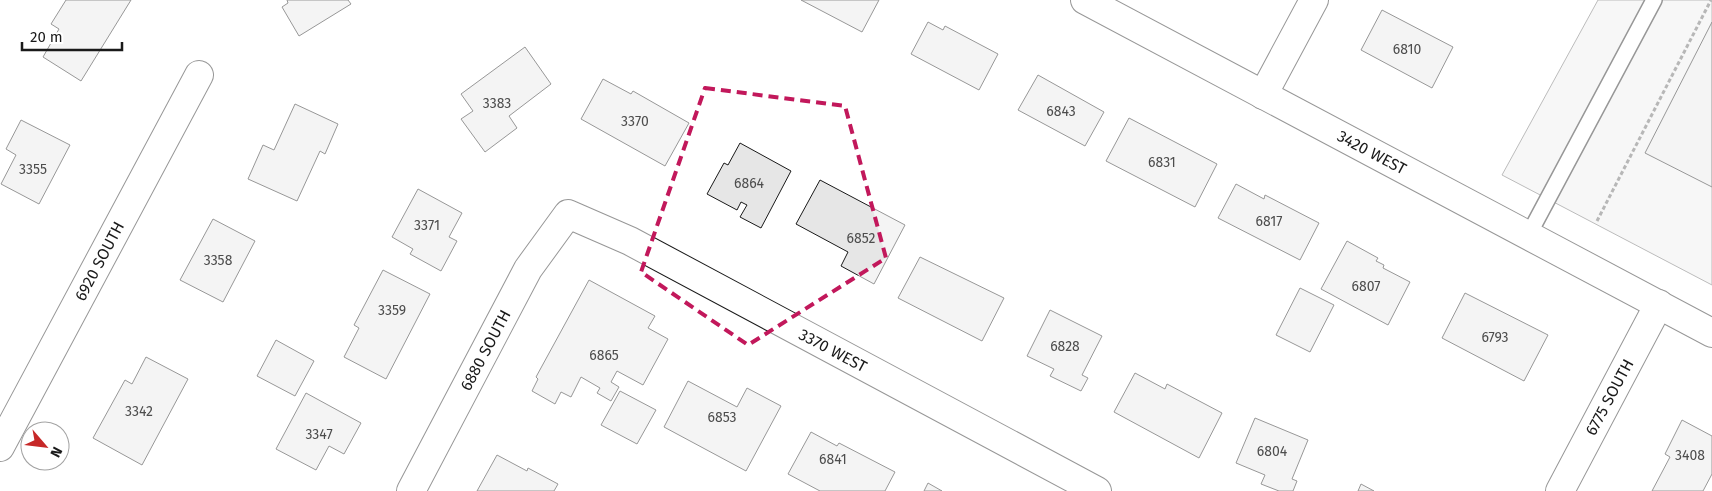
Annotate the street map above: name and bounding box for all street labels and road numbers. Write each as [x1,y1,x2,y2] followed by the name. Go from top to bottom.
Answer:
[1334,126,1410,179] street label: 3420 WEST
[71,218,128,304] street label: 6920 SOUTH
[456,307,515,394] street label: 6880 SOUTH
[796,325,871,377] street label: 3370 WEST
[1581,356,1638,439] street label: 6775 SOUTH

